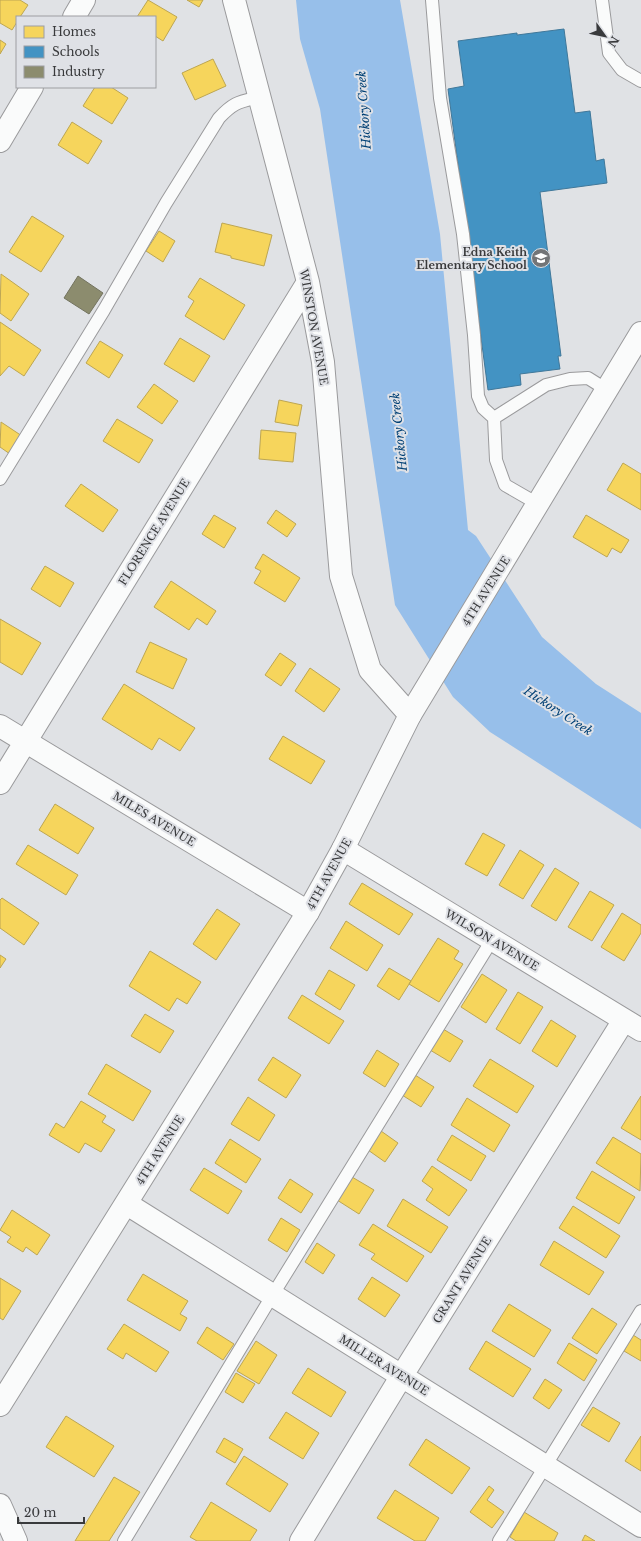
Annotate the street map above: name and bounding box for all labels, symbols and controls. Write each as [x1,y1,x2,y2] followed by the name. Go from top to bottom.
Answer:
[16,16,156,88] legend
[585,16,625,56] north arrow
[52,24,96,39] text: Homes
[604,33,622,50] text: N
[52,44,99,59] text: Schools
[52,64,105,79] text: Industry
[353,70,374,151] water label: Hickory Creek
[416,245,527,272] place label: Edna Keith Elementary School
[530,247,552,269] school or university icon: Edna Keith Elementary School
[297,267,331,386] street label: WINSTON AVENUE
[387,392,410,473] water label: Hickory Creek
[115,476,193,588] street label: FLORENCE AVENUE
[459,554,513,628] street label: 4TH AVENUE
[520,682,595,738] water label: Hickory Creek
[110,789,198,849] street label: MILES AVENUE
[304,836,354,912] street label: 4TH AVENUE
[442,906,542,974] street label: WILSON AVENUE
[133,1113,187,1187] street label: 4TH AVENUE
[430,1234,494,1326] street label: GRANT AVENUE
[337,1332,431,1398] street label: MILLER AVENUE
[18,1499,84,1525] scale bar
[24,1505,56,1520] text: 20 m

